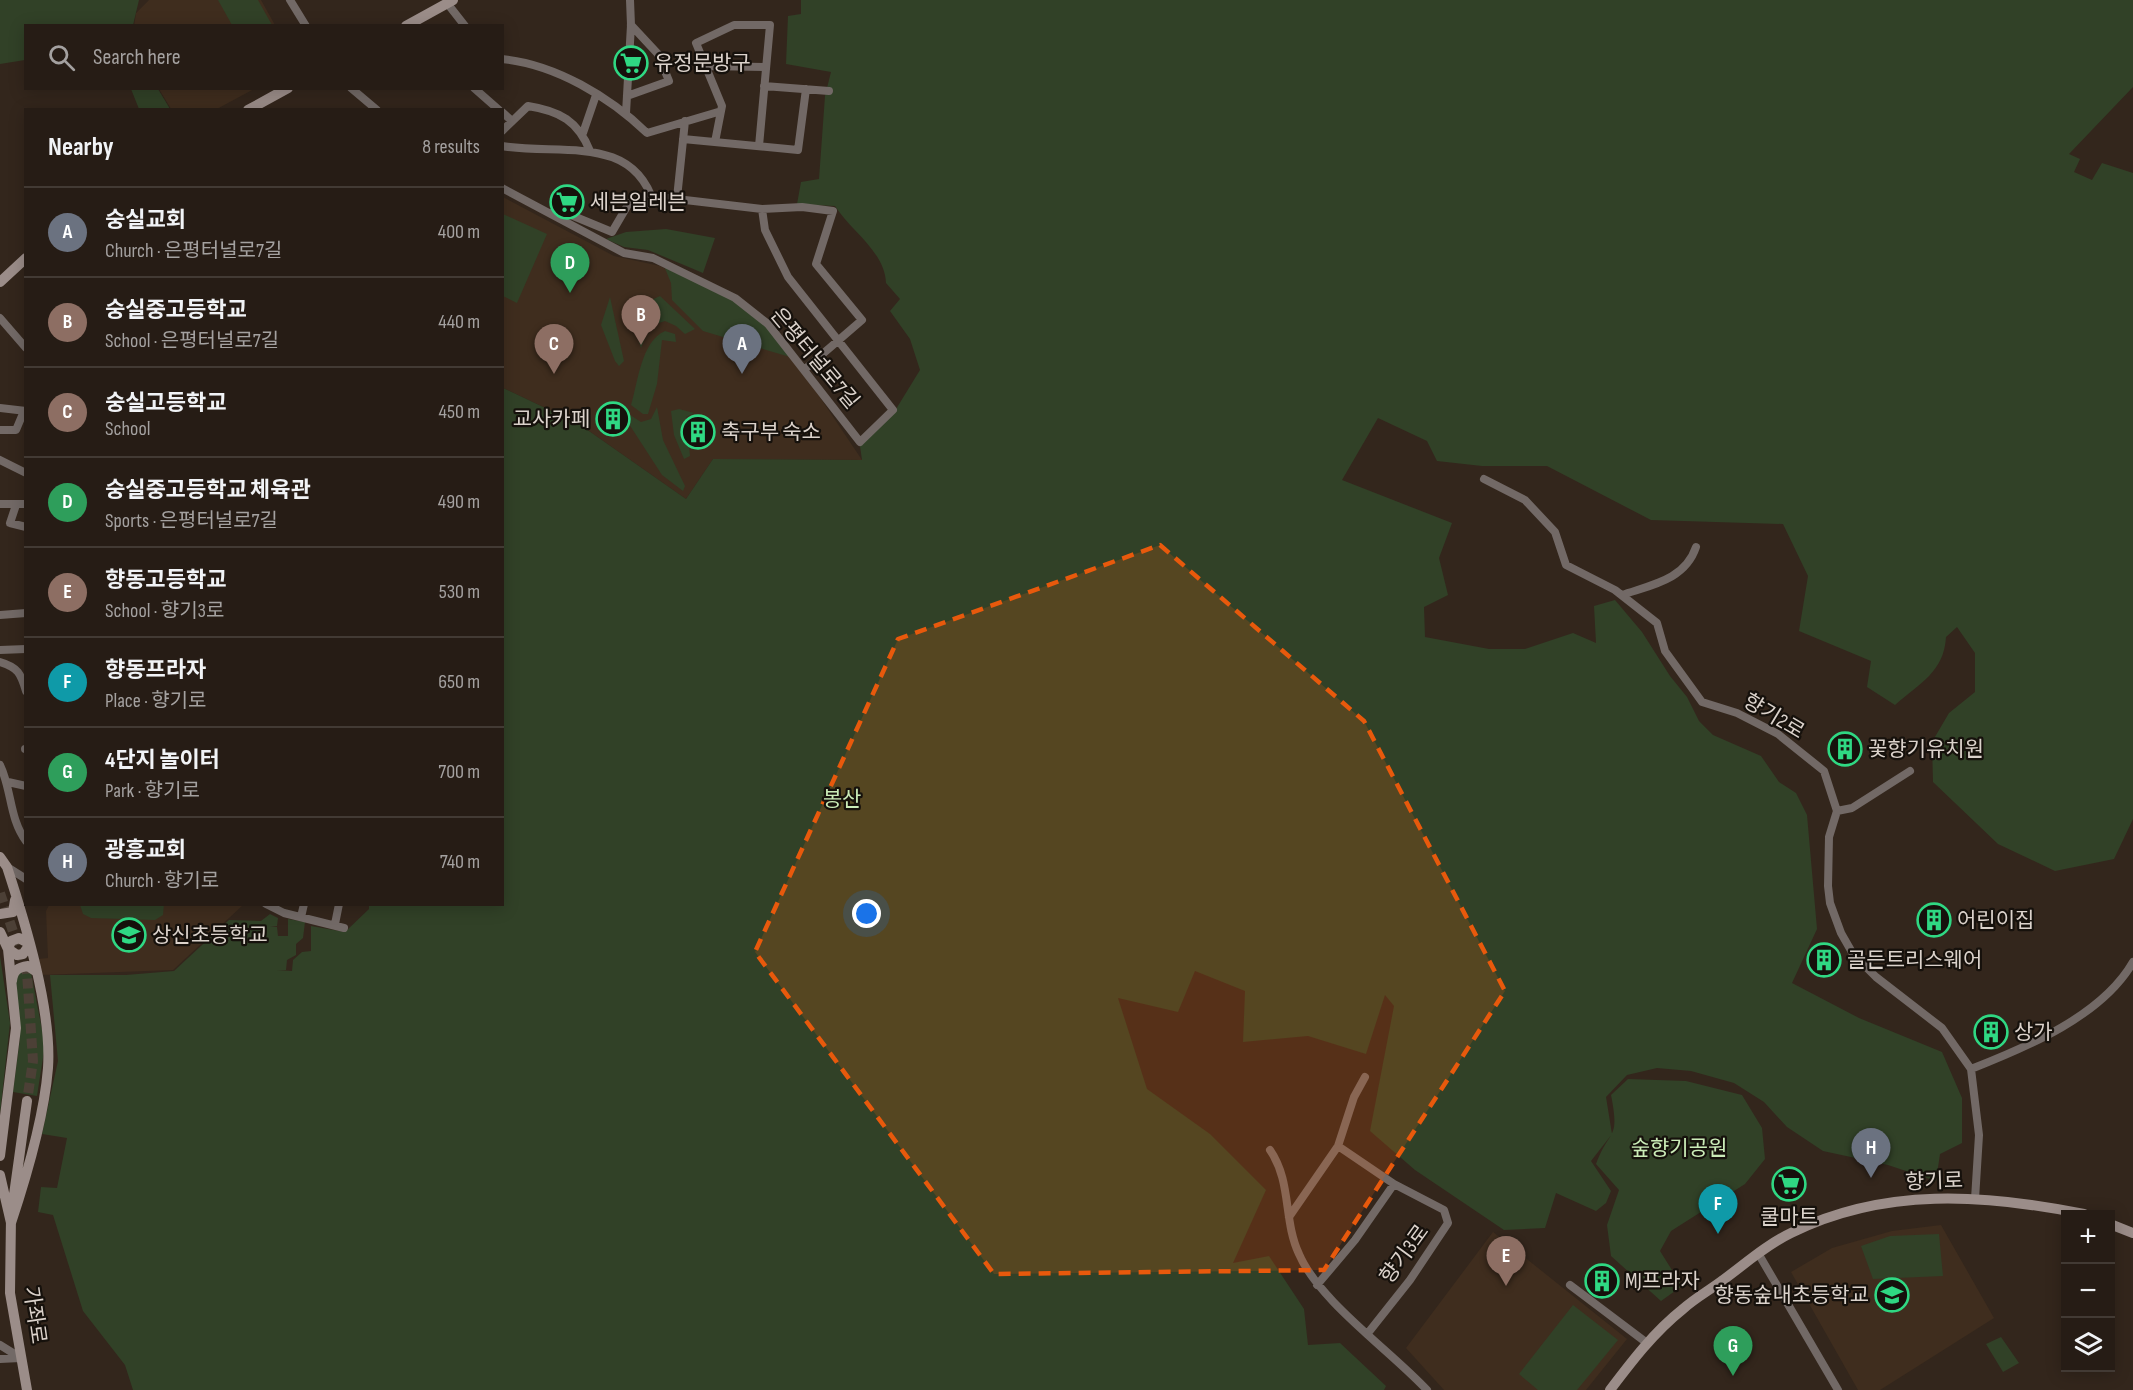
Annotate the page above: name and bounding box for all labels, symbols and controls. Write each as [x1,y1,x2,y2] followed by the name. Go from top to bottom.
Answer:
[24,24,504,90] search box
[45,41,78,74] icon: search
[93,44,180,71] text: Search here
[613,45,649,81] supermarket icon: 유정문방구
[654,51,751,76] place label: 유정문방구
[48,132,114,163] text: Nearby
[422,135,480,159] text: 8 results
[549,184,585,220] supermarket icon: 세븐일레븐
[590,190,687,215] place label: 세븐일레븐
[105,207,186,234] text: 숭실교회
[63,220,72,244] text: A
[438,220,480,244] text: 400 m
[105,239,282,263] text: Church · 은평터널로7길
[550,244,590,293] pin: D
[622,296,660,345] pin: B
[105,297,247,324] text: 숭실중고등학교
[765,303,864,414] street label: 은평터널로7길
[63,310,72,334] text: B
[438,310,480,334] text: 440 m
[534,324,574,374] pin: C
[722,324,762,374] pin: A
[105,329,279,353] text: School · 은평터널로7길
[105,390,226,417] text: 숭실고등학교
[62,400,73,424] text: C
[439,400,480,424] text: 450 m
[595,401,631,437] building icon: 교사카페
[513,407,590,432] place label: 교사카페
[680,414,716,450] building icon: 축구부 숙소
[105,417,150,441] text: School
[721,420,821,445] place label: 축구부 숙소
[105,477,311,504] text: 숭실중고등학교 체육관
[62,490,73,514] text: D
[438,490,480,514] text: 490 m
[105,509,278,533] text: Sports · 은평터널로7길
[105,567,226,594] text: 향동고등학교
[63,580,72,604] text: E
[439,580,480,604] text: 530 m
[105,599,224,623] text: School · 향기3로
[105,657,206,684] text: 향동프라자
[63,670,72,694] text: F
[438,670,480,694] text: 650 m
[105,689,206,713] text: Place · 향기로
[1739,689,1809,744] street label: 향기2로
[1827,731,1863,767] building icon: 꽃향기유치원
[1868,737,1984,762] place label: 꽃향기유치원
[105,747,220,774] text: 4단지 놀이터
[62,760,73,784] text: G
[438,760,480,784] text: 700 m
[105,779,200,803] text: Park · 향기로
[823,787,861,812] park label: 봉산
[105,837,186,864] text: 광흥교회
[62,850,73,874] text: H
[440,850,480,874] text: 740 m
[105,869,219,893] text: Church · 향기로
[852,899,881,928] your location
[1916,902,1952,938] building icon: 어린이집
[1957,908,2034,933] place label: 어린이집
[111,917,147,953] school or university icon: 상신초등학교
[152,923,268,948] place label: 상신초등학교
[1806,942,1842,978] building icon: 골든트리스웨어
[1847,948,1982,973] place label: 골든트리스웨어
[1973,1014,2009,1050] building icon: 상가
[2014,1020,2053,1045] place label: 상가
[1852,1128,1890,1178] pin: H
[1631,1136,1727,1161] park label: 숲향기공원
[1771,1166,1807,1202] supermarket icon: 쿨마트
[1905,1168,1963,1195] street label: 향기로
[1698,1184,1738,1234] pin: F
[1760,1205,1818,1230] place label: 쿨마트
[2061,1210,2115,1372] map controls
[2061,1210,2115,1264] button: +
[1375,1220,1434,1289] street label: 향기3로
[1486,1236,1526,1286] pin: E
[1584,1263,1620,1299] building icon: MJ프라자
[2061,1264,2115,1318] button: −
[1625,1269,1700,1294] place label: MJ프라자
[1874,1277,1910,1313] school or university icon: 향동숲내초등학교
[1714,1283,1869,1308] place label: 향동숲내초등학교
[18,1285,51,1346] street label: 가좌로
[2061,1318,2115,1372] button: layers
[1714,1326,1752,1376] pin: G

